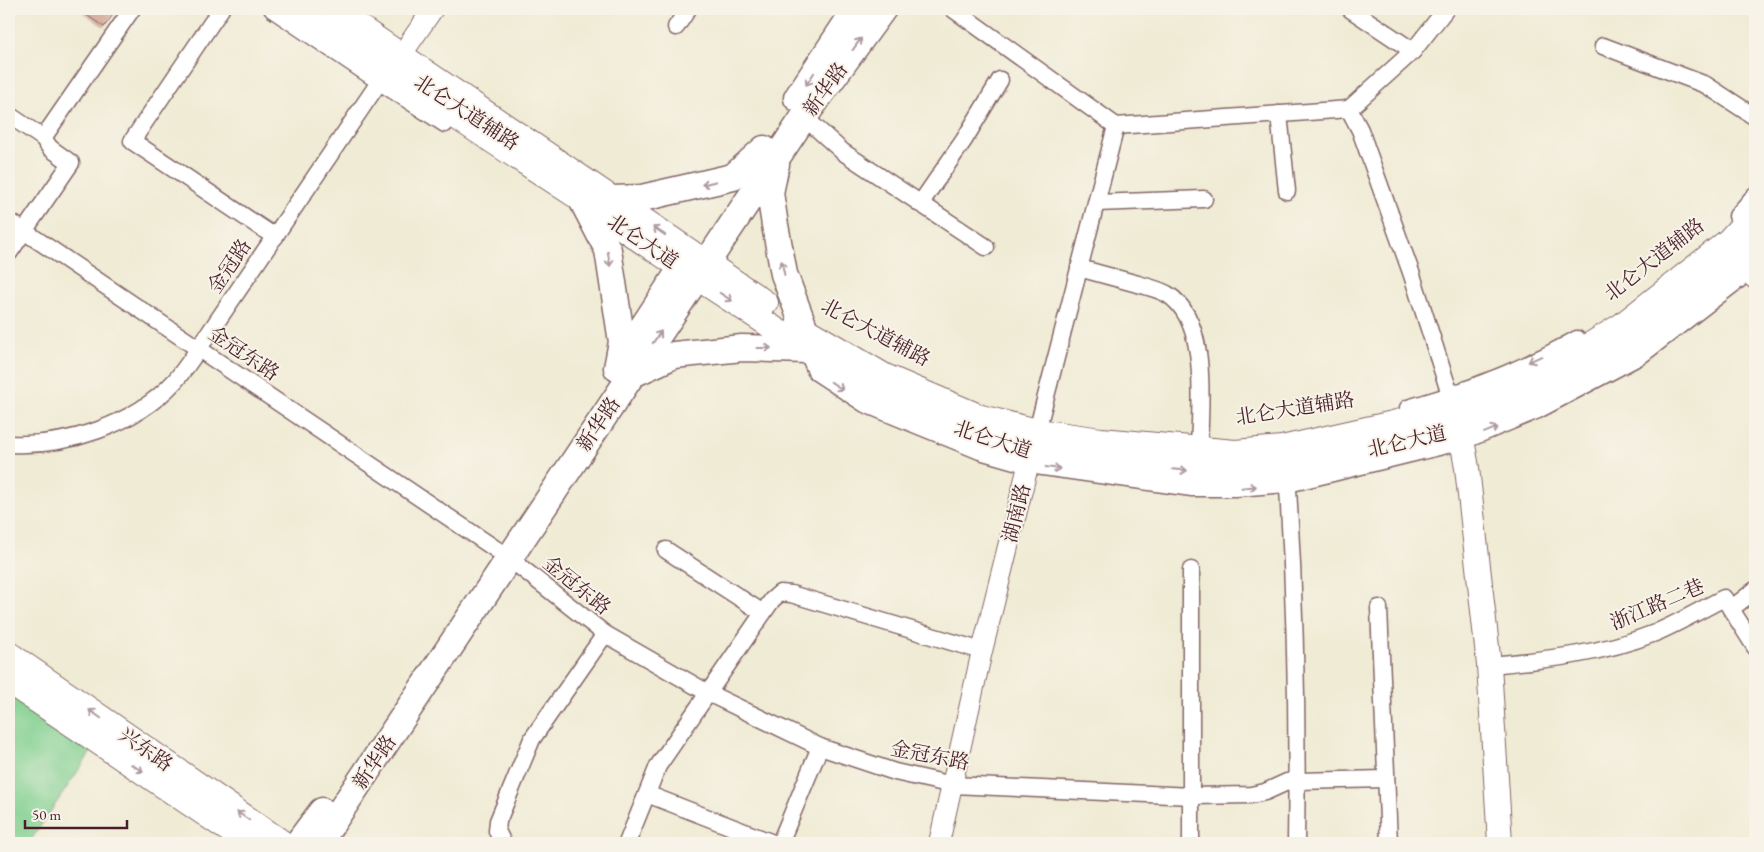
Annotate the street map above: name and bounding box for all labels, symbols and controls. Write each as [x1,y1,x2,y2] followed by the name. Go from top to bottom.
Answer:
[852,37,862,51] one-way arrow
[797,57,853,121] street label: 新华路
[410,68,524,156] street label: 北仑大道辅路
[805,72,815,86] one-way arrow
[701,178,717,188] one-way arrow
[603,208,683,274] street label: 北仑大道
[1599,212,1709,306] street label: 北仑大道辅路
[652,226,666,236] one-way arrow
[201,234,257,298] street label: 金冠路
[605,251,615,267] one-way arrow
[778,260,787,276] one-way arrow
[719,292,733,302] one-way arrow
[817,292,935,372] street label: 北仑大道辅路
[204,320,284,386] street label: 金冠东路
[652,330,662,344] one-way arrow
[755,343,771,353] one-way arrow
[1528,354,1543,364] one-way arrow
[830,380,844,391] one-way arrow
[1234,386,1356,430] street label: 北仑大道辅路
[570,392,626,456] street label: 新华路
[951,414,1035,464] street label: 北仑大道
[1365,419,1449,463] street label: 北仑大道
[1483,424,1498,434] one-way arrow
[1044,464,1060,474] one-way arrow
[1172,465,1188,474] one-way arrow
[996,481,1036,545] street label: 湖南路
[1240,482,1256,492] one-way arrow
[538,550,616,620] street label: 金冠东路
[1606,572,1708,636] street label: 浙江路二巷
[88,709,102,719] one-way arrow
[114,721,178,777] street label: 兴东路
[346,730,402,794] street label: 新华路
[888,735,972,775] street label: 金冠东路
[129,763,143,773] one-way arrow
[25,797,128,829] scale bar
[32,805,61,824] text: 50 m
[236,811,250,821] one-way arrow

